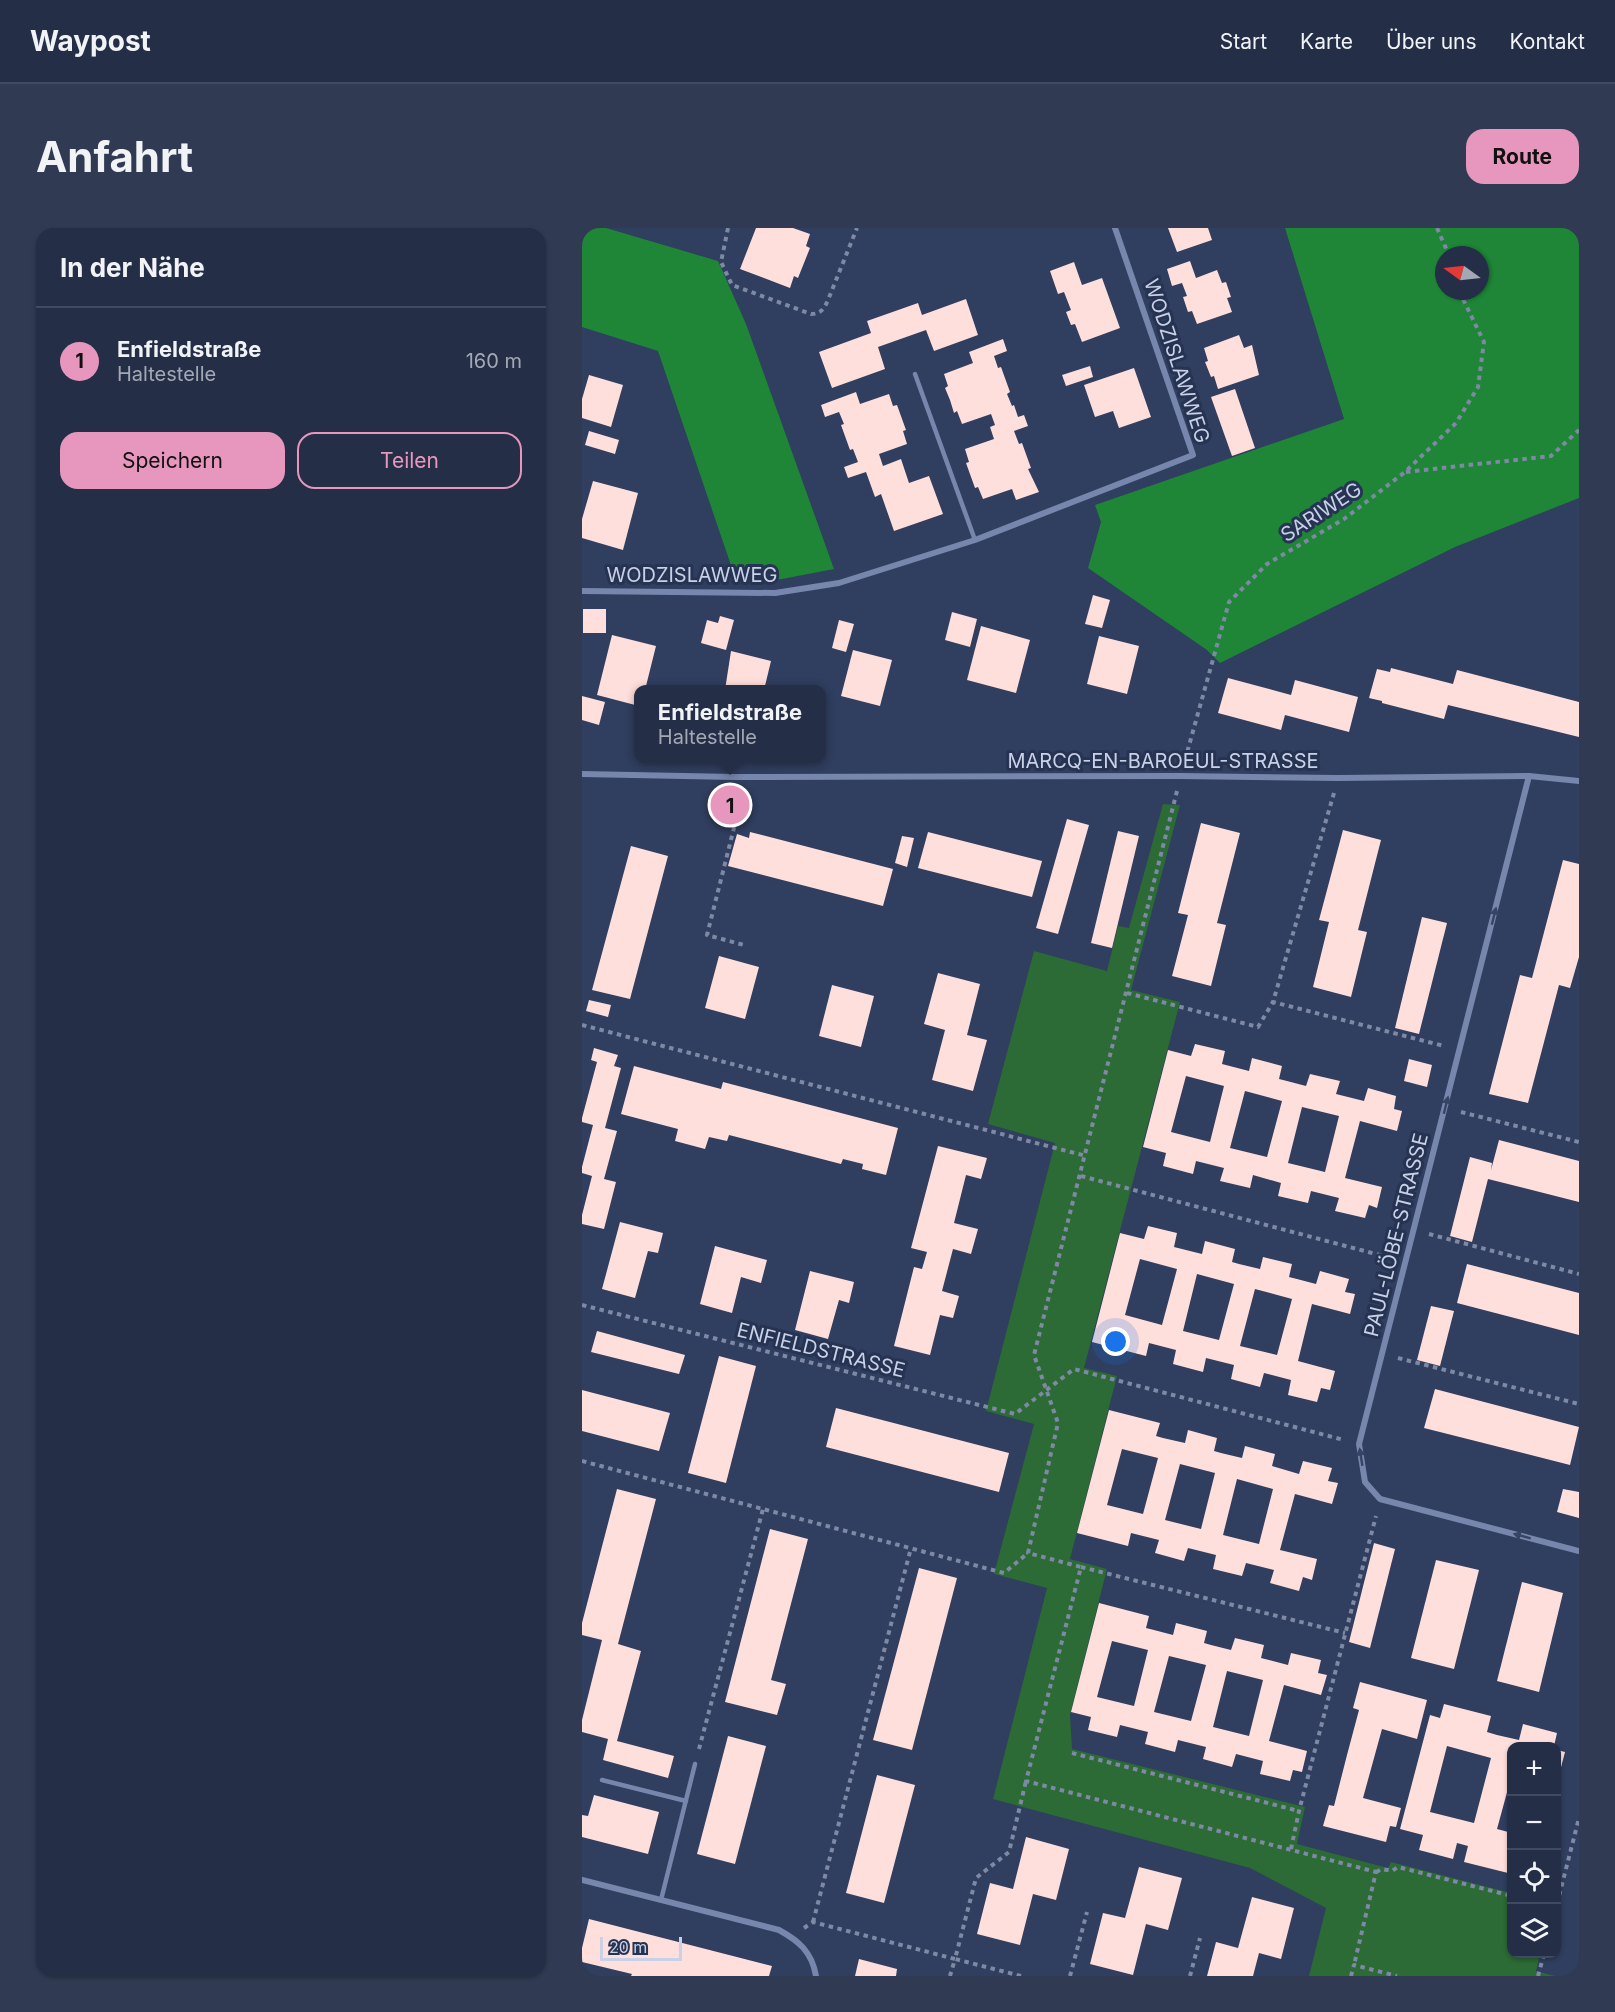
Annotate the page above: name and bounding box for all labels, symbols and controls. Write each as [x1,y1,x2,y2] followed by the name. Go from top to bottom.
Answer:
[30,24,151,58] text: Waypost
[1220,29,1267,54] text: Start
[1300,29,1353,54] text: Karte
[1386,29,1477,54] text: Über uns
[1510,29,1585,54] text: Kontakt
[1466,129,1579,184] button: Route
[36,131,193,182] text: Anfahrt
[1435,246,1489,300] north arrow
[60,252,205,283] text: In der Nähe
[1139,276,1215,446] street label: WODZISLAWWEG
[117,336,261,362] text: Enfieldstraße
[75,349,84,373] text: 1
[466,349,522,373] text: 160 m
[117,362,216,386] text: Haltestelle
[60,432,285,489] button: Speichern
[297,432,522,489] button: Teilen
[1276,477,1366,547] street label: SARIWEG
[606,563,778,587] street label: WODZISLAWWEG
[634,685,826,763] popup
[658,699,802,725] text: Enfieldstraße
[658,725,757,749] text: Haltestelle
[1008,749,1319,773] street label: MARCQ-EN-BAROEUL-STRASSE
[710,782,750,828] pin: 1
[1489,906,1499,925] one-way arrow
[1441,1095,1451,1114] one-way arrow
[1359,1131,1433,1339] street label: PAUL-LÖBE-STRASSE
[735,1318,907,1382] street label: ENFIELDSTRASSE
[1101,1327,1130,1356] your location
[1357,1447,1366,1466] one-way arrow
[1513,1531,1532,1541] one-way arrow
[1507,1742,1561,1958] map controls
[1507,1742,1561,1796] button: +
[1507,1796,1561,1850] button: −
[1507,1850,1561,1904] button: locate
[1507,1904,1561,1958] button: layers
[600,1934,682,1962] scale bar
[609,1937,647,1957] text: 20 m

